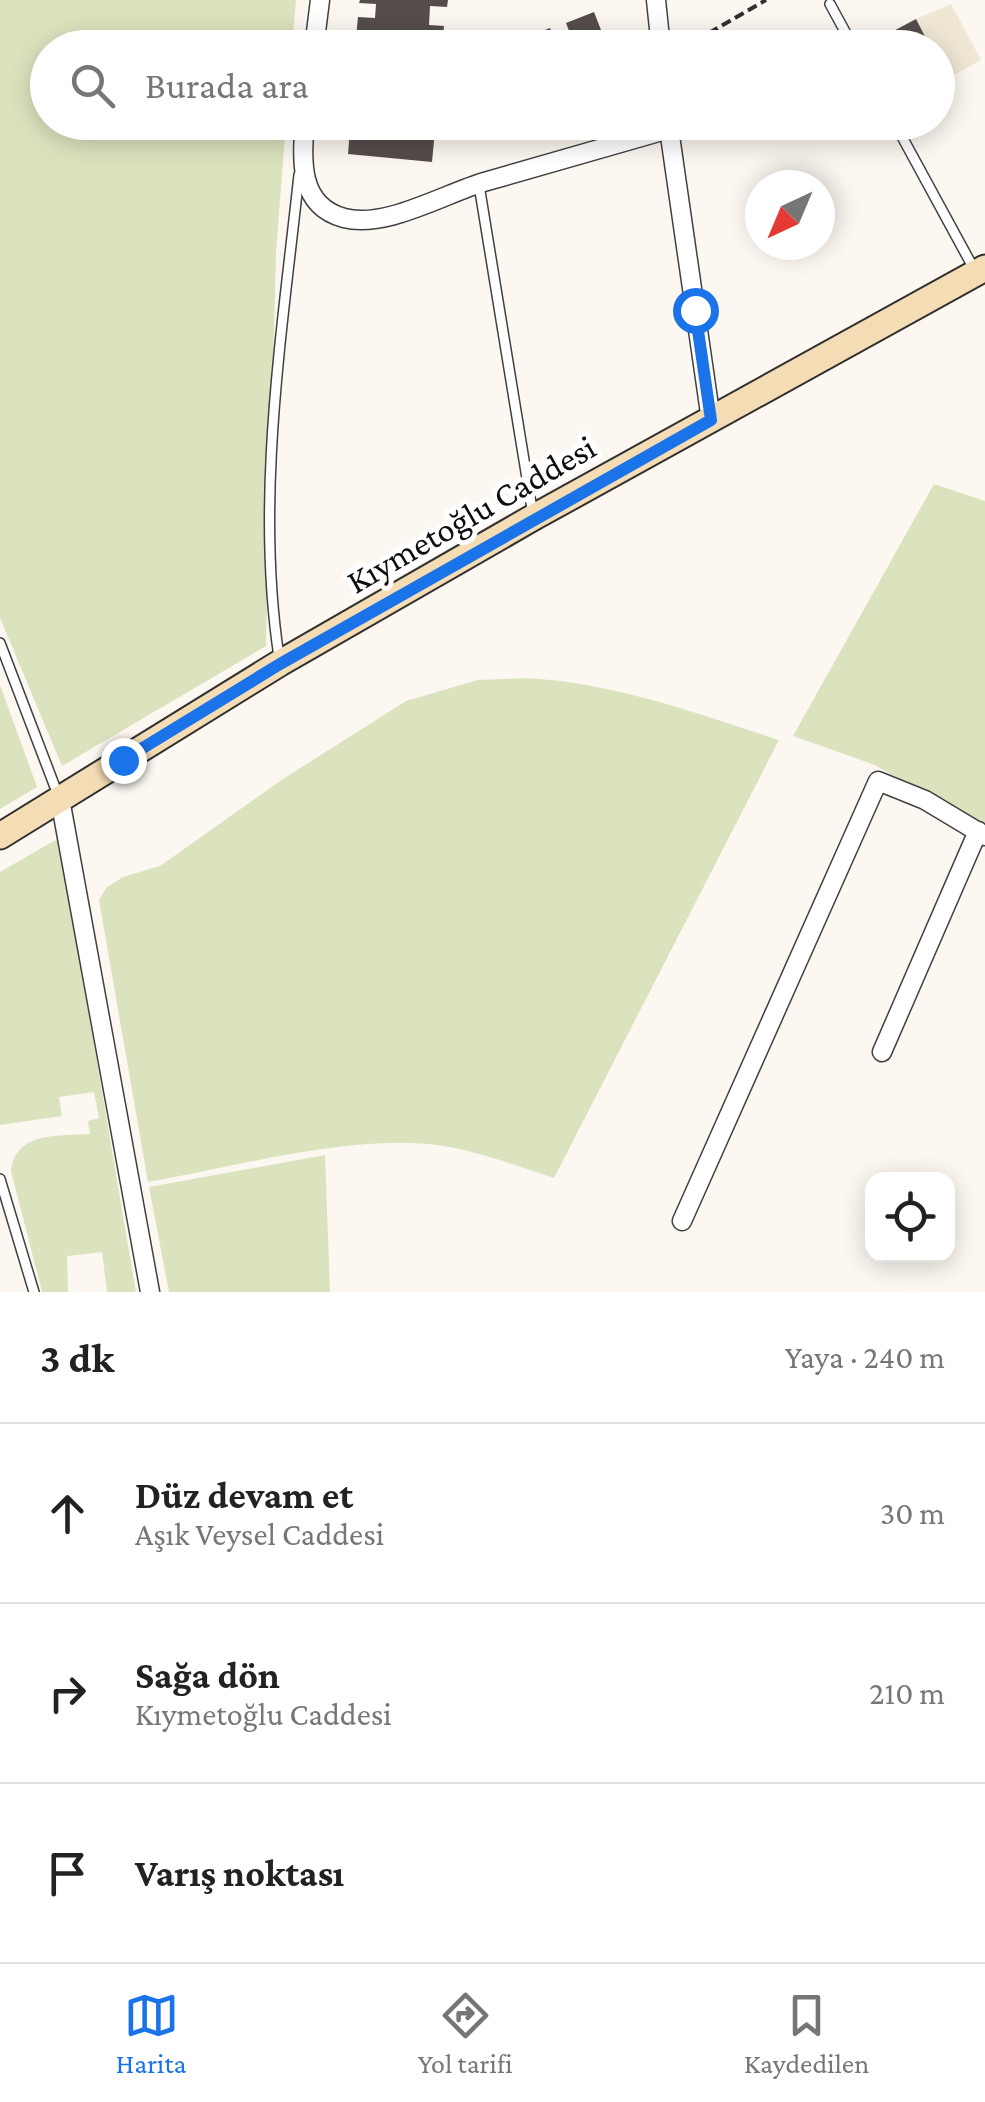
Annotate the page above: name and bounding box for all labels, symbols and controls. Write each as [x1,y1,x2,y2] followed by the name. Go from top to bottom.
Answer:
[30,30,955,140] search box
[65,58,120,113] icon: search
[145,64,309,106] text: Burada ara
[745,170,835,260] north arrow
[673,288,719,334] route start
[340,427,603,602] street label: Kıymetoğlu Caddesi
[101,738,147,784] route end
[865,1172,955,1262] map controls
[865,1172,955,1262] button: locate
[40,1334,114,1381] text: 3 dk
[785,1339,945,1375] text: Yaya · 240 m
[135,1474,353,1516] text: Düz devam et
[40,1486,95,1541] icon: ahead
[880,1495,945,1531] text: 30 m
[135,1516,384,1552] text: Aşık Veysel Caddesi
[135,1654,280,1696] text: Sağa dön
[40,1666,95,1721] icon: right
[869,1675,945,1711] text: 210 m
[135,1696,392,1732] text: Kıymetoğlu Caddesi
[40,1846,95,1901] icon: arrive
[135,1852,344,1894] text: Varış noktası
[116,1988,187,2079] tab: Harita
[418,1988,513,2079] tab: Yol tarifi
[744,1988,869,2079] tab: Kaydedilen

